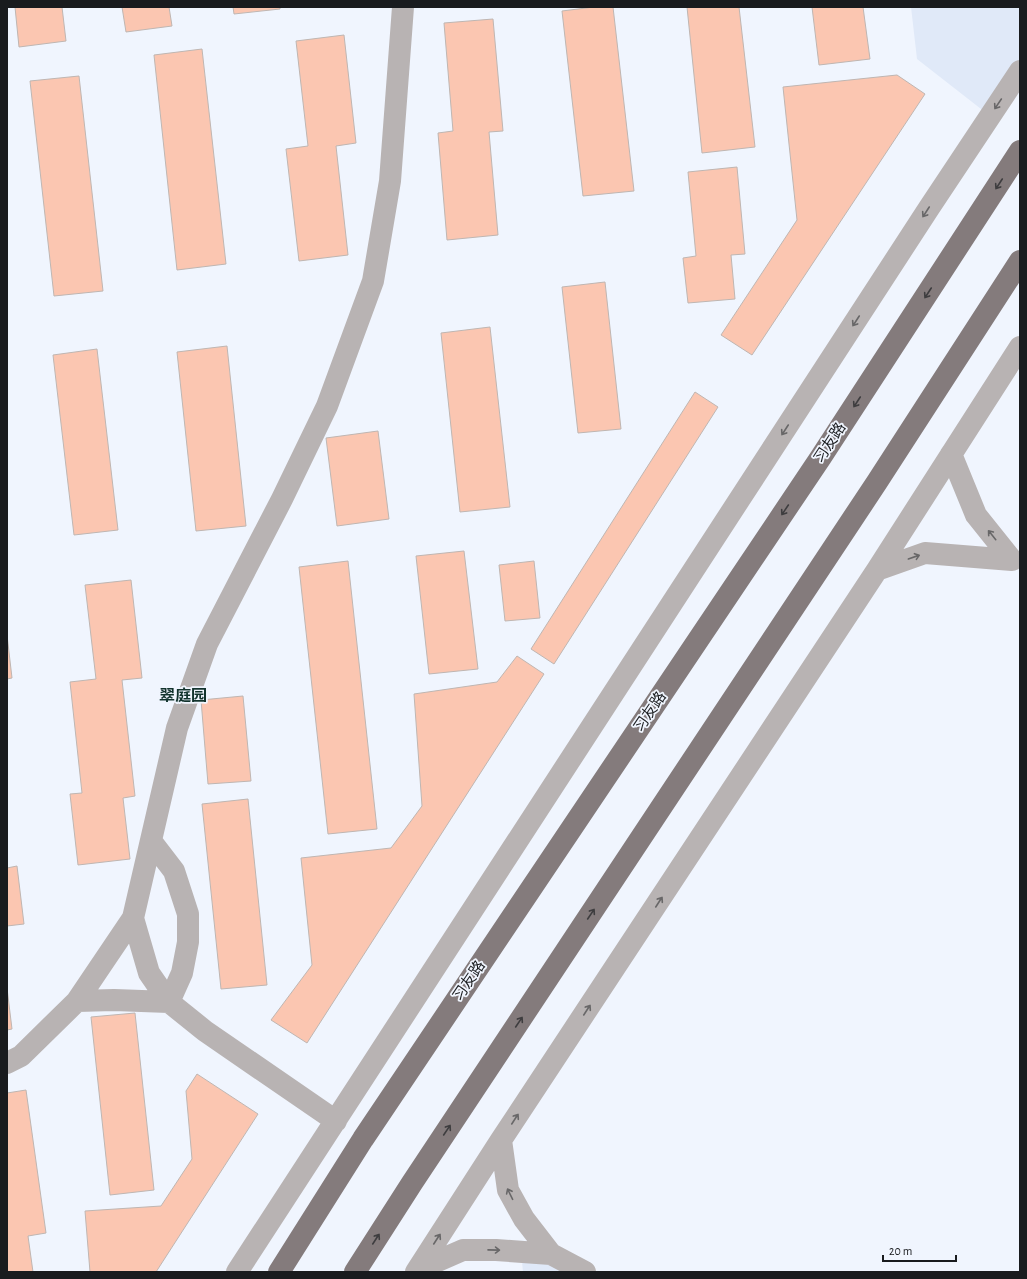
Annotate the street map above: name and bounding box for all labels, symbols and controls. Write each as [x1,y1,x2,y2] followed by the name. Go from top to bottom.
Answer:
[994,98,1002,109] one-way arrow
[995,178,1003,189] one-way arrow
[922,206,930,218] one-way arrow
[924,287,932,298] one-way arrow
[851,315,859,327] one-way arrow
[853,396,861,407] one-way arrow
[811,419,849,466] street label: 习友路
[781,424,789,435] one-way arrow
[781,505,789,516] one-way arrow
[988,530,997,541] one-way arrow
[908,552,920,560] one-way arrow
[159,687,207,704] district label: 翠庭园
[630,689,669,735] street label: 习友路
[655,896,663,907] one-way arrow
[586,908,595,919] one-way arrow
[449,958,488,1004] street label: 习友路
[583,1005,591,1016] one-way arrow
[515,1017,523,1028] one-way arrow
[511,1113,520,1124] one-way arrow
[443,1125,451,1136] one-way arrow
[506,1188,513,1200] one-way arrow
[372,1234,380,1245] one-way arrow
[433,1234,441,1245] one-way arrow
[883,1237,956,1263] scale bar
[889,1245,912,1257] text: 20 m
[487,1246,500,1254] one-way arrow

